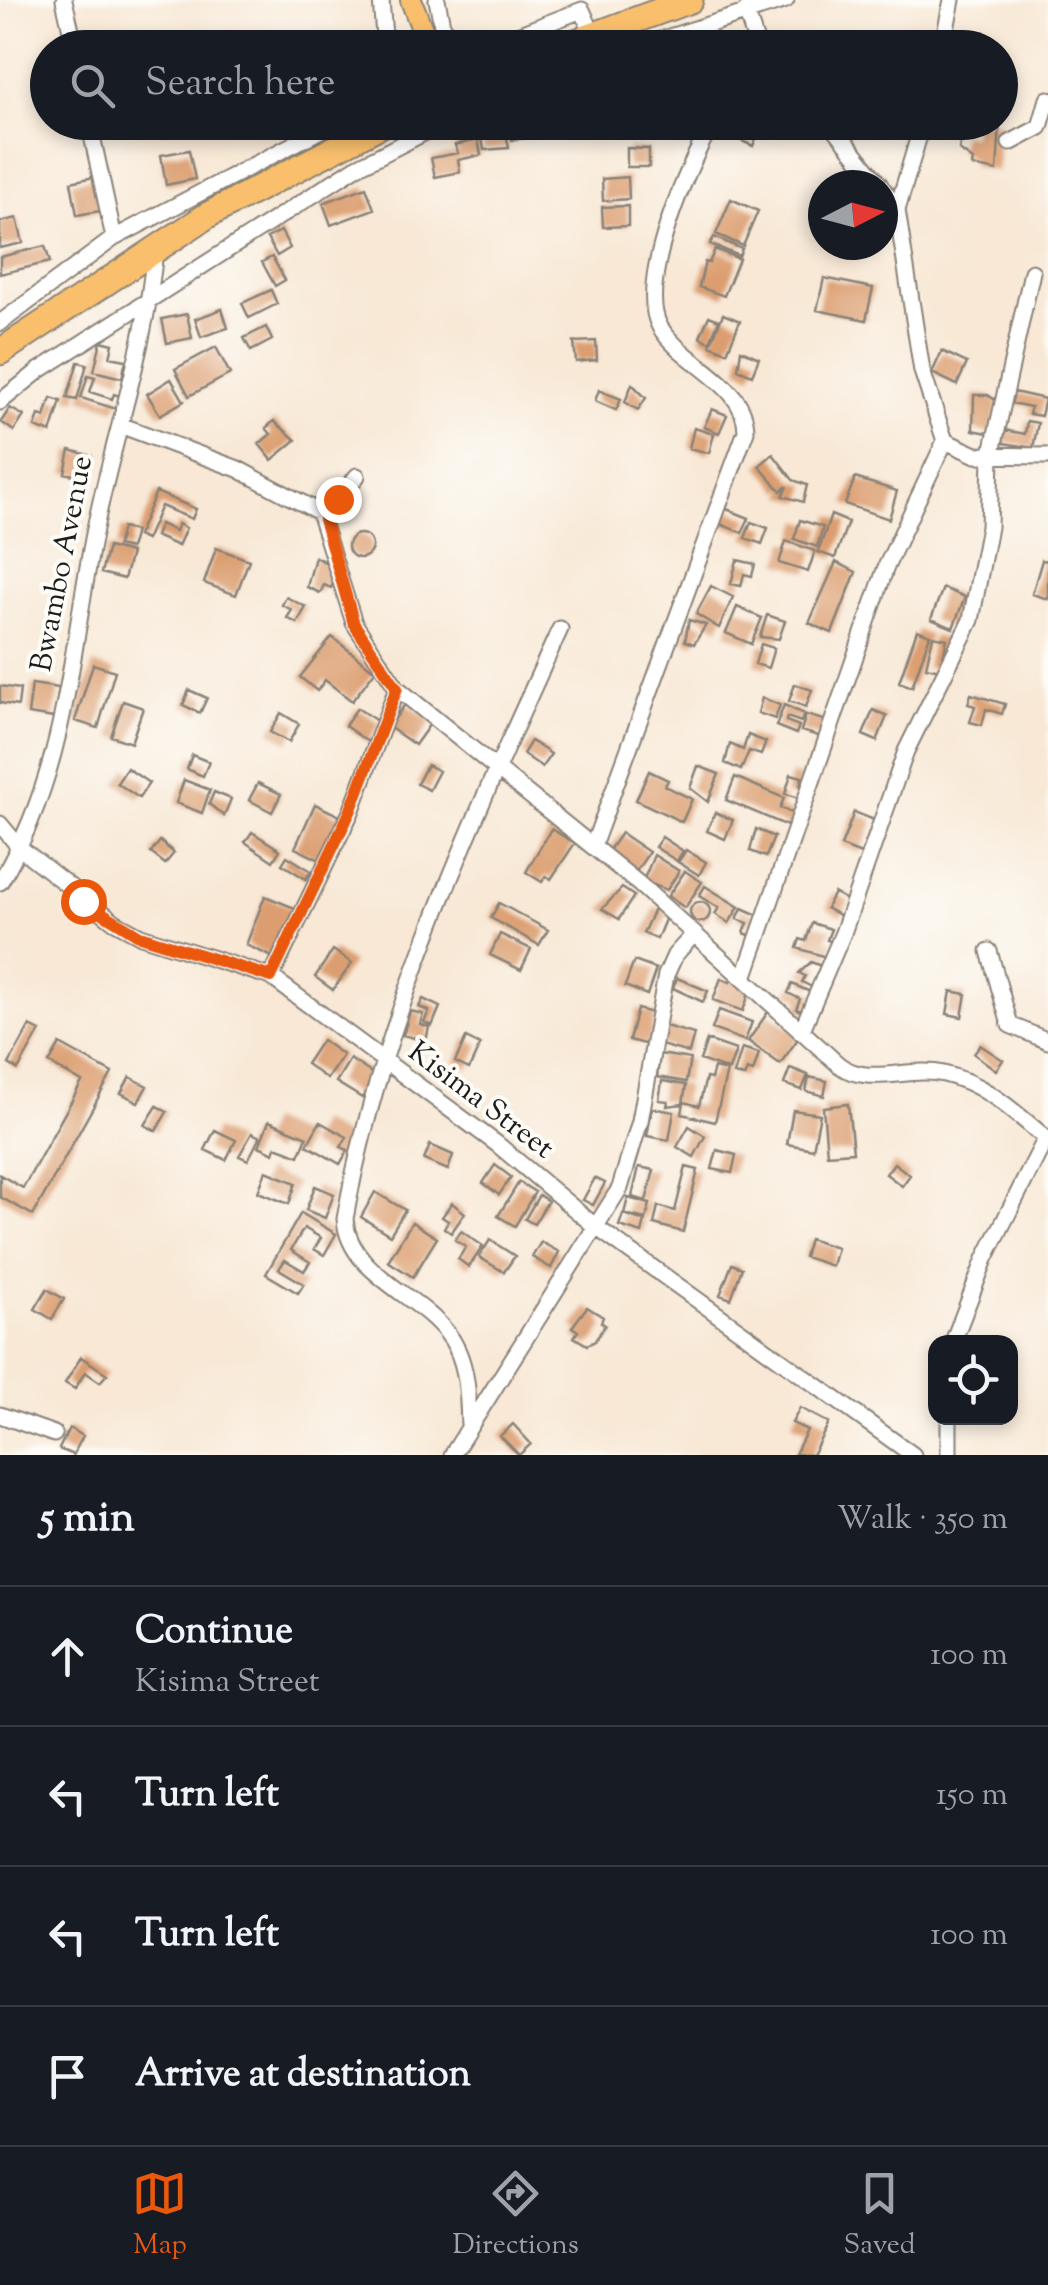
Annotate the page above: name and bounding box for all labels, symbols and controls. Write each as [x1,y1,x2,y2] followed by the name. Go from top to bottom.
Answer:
[30,30,1018,140] search box
[65,58,120,113] icon: search
[145,58,336,112] text: Search here
[808,170,898,260] north arrow
[21,452,105,676] street label: Bwambo Avenue
[316,477,362,523] route end
[61,879,107,925] route start
[398,1032,562,1170] street label: Kisima Street
[928,1335,1018,1425] map controls
[928,1335,1018,1425] button: locate
[40,1490,135,1550] text: 5 min
[837,1497,1008,1543] text: Walk · 350 m
[135,1606,293,1660] text: Continue
[40,1629,95,1684] icon: ahead
[930,1633,1008,1679] text: 100 m
[135,1660,320,1706] text: Kisima Street
[40,1769,95,1824] icon: left
[135,1769,279,1823] text: Turn left
[936,1773,1008,1819] text: 150 m
[40,1909,95,1964] icon: left
[135,1909,279,1963] text: Turn left
[930,1913,1008,1959] text: 100 m
[40,2049,95,2104] icon: arrive
[135,2049,471,2103] text: Arrive at destination
[132,2166,187,2266] tab: Map
[452,2166,579,2266] tab: Directions
[844,2166,916,2266] tab: Saved

